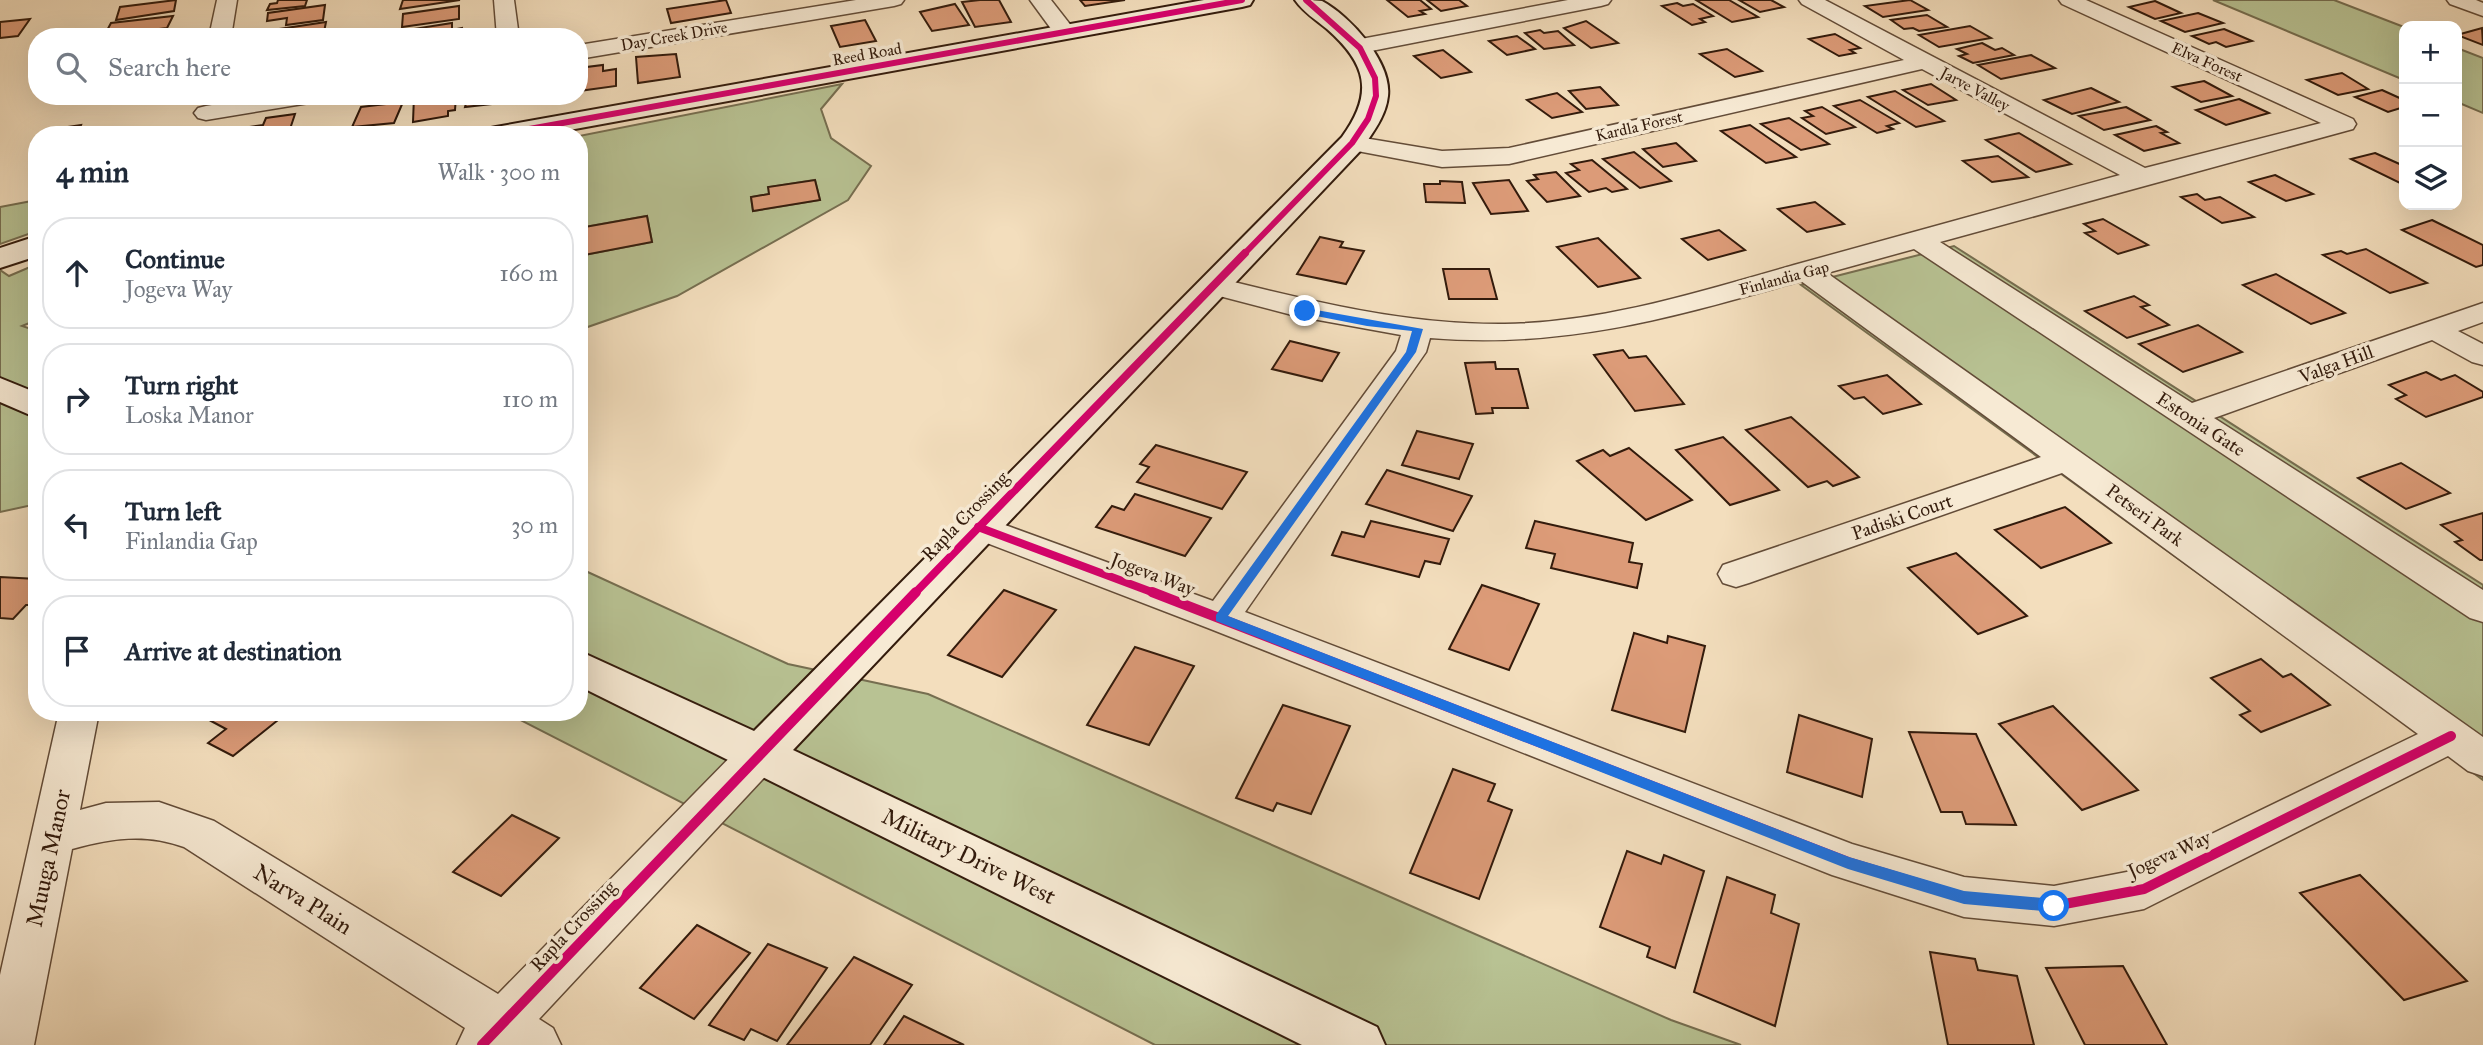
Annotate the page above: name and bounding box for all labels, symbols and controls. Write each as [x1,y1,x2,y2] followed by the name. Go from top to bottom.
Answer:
[619,17,729,55] street label: Day Creek Drive
[2399,21,2462,210] map controls
[2399,21,2462,84] button: +
[28,28,588,105] search box
[2169,38,2246,86] street label: Elva Forest
[831,39,903,69] street label: Reed Road
[52,48,90,86] icon: search
[108,51,231,83] text: Search here
[1935,62,2013,116] street label: Jarve Valley
[2399,84,2462,147] button: −
[1594,107,1685,145] street label: Kardla Forest
[2399,147,2462,210] button: layers
[56,154,129,190] text: 4 min
[437,158,560,186] text: Walk · 300 m
[125,243,225,275] text: Continue
[58,254,96,292] icon: ahead
[1737,257,1831,299] street label: Finlandia Gap
[500,259,558,287] text: 160 m
[125,275,232,303] text: Jogeva Way
[1289,295,1320,326] route end
[2295,340,2378,389] street label: Valga Hill
[125,369,238,401] text: Turn right
[58,380,96,418] icon: right
[502,385,558,413] text: 110 m
[2152,387,2250,461] street label: Estonia Gate
[125,401,254,429] text: Loska Manor
[916,466,1014,566] street label: Rapla Crossing
[2102,479,2189,551] street label: Petseri Park
[1849,489,1956,545] street label: Padiski Court
[125,495,221,527] text: Turn left
[58,506,96,544] icon: left
[511,511,558,539] text: 30 m
[125,527,258,555] text: Finlandia Gap
[1105,547,1200,602] street label: Jogeva Way
[58,632,96,670] icon: arrive
[125,635,342,667] text: Arrive at destination
[20,786,77,929] street label: Muuga Manor
[878,802,1060,910] street label: Military Drive West
[2122,825,2216,884] street label: Jogeva Way
[248,858,358,940] street label: Narva Plain
[525,876,622,977] street label: Rapla Crossing
[2038,890,2069,921] route start

